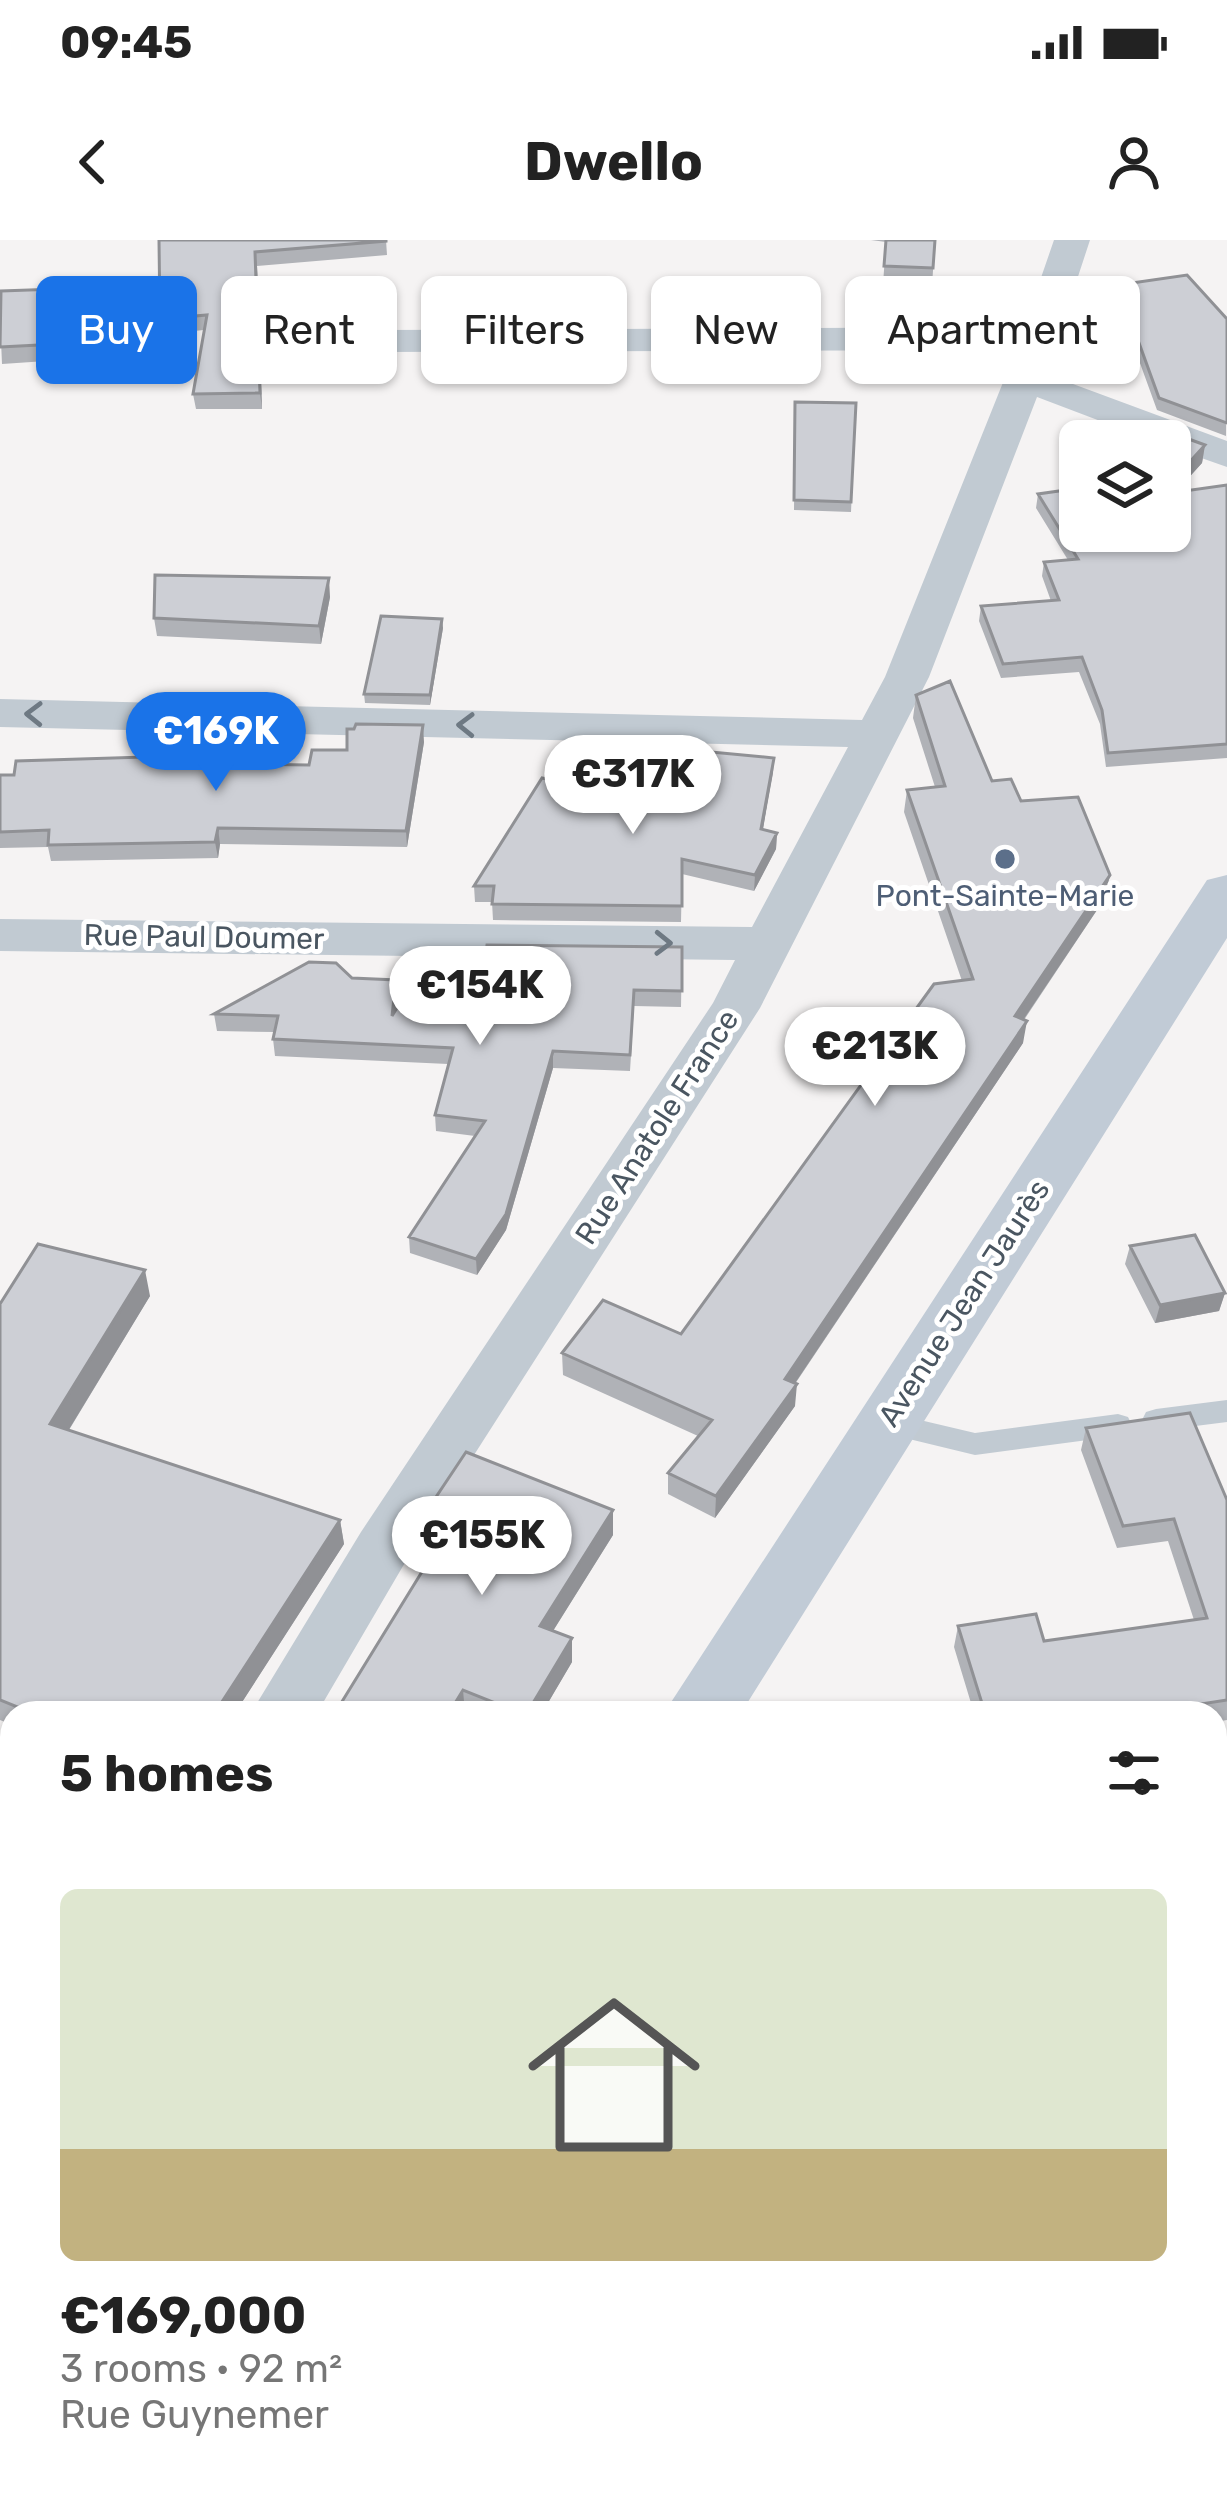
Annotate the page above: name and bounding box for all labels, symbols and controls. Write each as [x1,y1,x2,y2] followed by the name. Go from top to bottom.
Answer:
[60,16,192,69] text: 09:45
[60,129,126,195] icon: back
[1101,129,1167,195] icon: person
[524,130,703,194] text: Dwello
[36,276,197,384] chip: Buy
[221,276,397,384] chip: Rent
[421,276,627,384] chip: Filters
[651,276,821,384] chip: New
[845,276,1140,384] chip: Apartment
[1059,420,1191,552] map controls
[1059,420,1191,552] button: layers
[132,692,300,794] pin: €169K
[24,702,43,728] one-way arrow
[153,708,279,754] text: €169K
[456,712,475,738] one-way arrow
[549,735,717,837] pin: €317K
[571,751,695,797] text: €317K
[992,846,1018,872] marker: Pont-Sainte-Marie
[876,878,1134,914] place label: Pont-Sainte-Marie
[83,917,325,957] street label: Rue Paul Doumer
[654,929,673,955] one-way arrow
[396,946,564,1048] pin: €154K
[416,962,544,1008] text: €154K
[568,1003,746,1251] street label: Rue Anatole France
[791,1007,959,1109] pin: €213K
[812,1023,938,1069] text: €213K
[871,1173,1057,1433] street label: Avenue Jean Jaurès
[398,1496,566,1598] pin: €155K
[419,1512,545,1558] text: €155K
[1101,1740,1167,1806] icon: filters
[60,1743,273,1804] text: 5 homes
[506,1967,722,2183] icon: home
[60,2285,307,2346] text: €169,000
[60,2346,342,2392] text: 3 rooms · 92 m²
[60,2392,329,2438] text: Rue Guynemer

